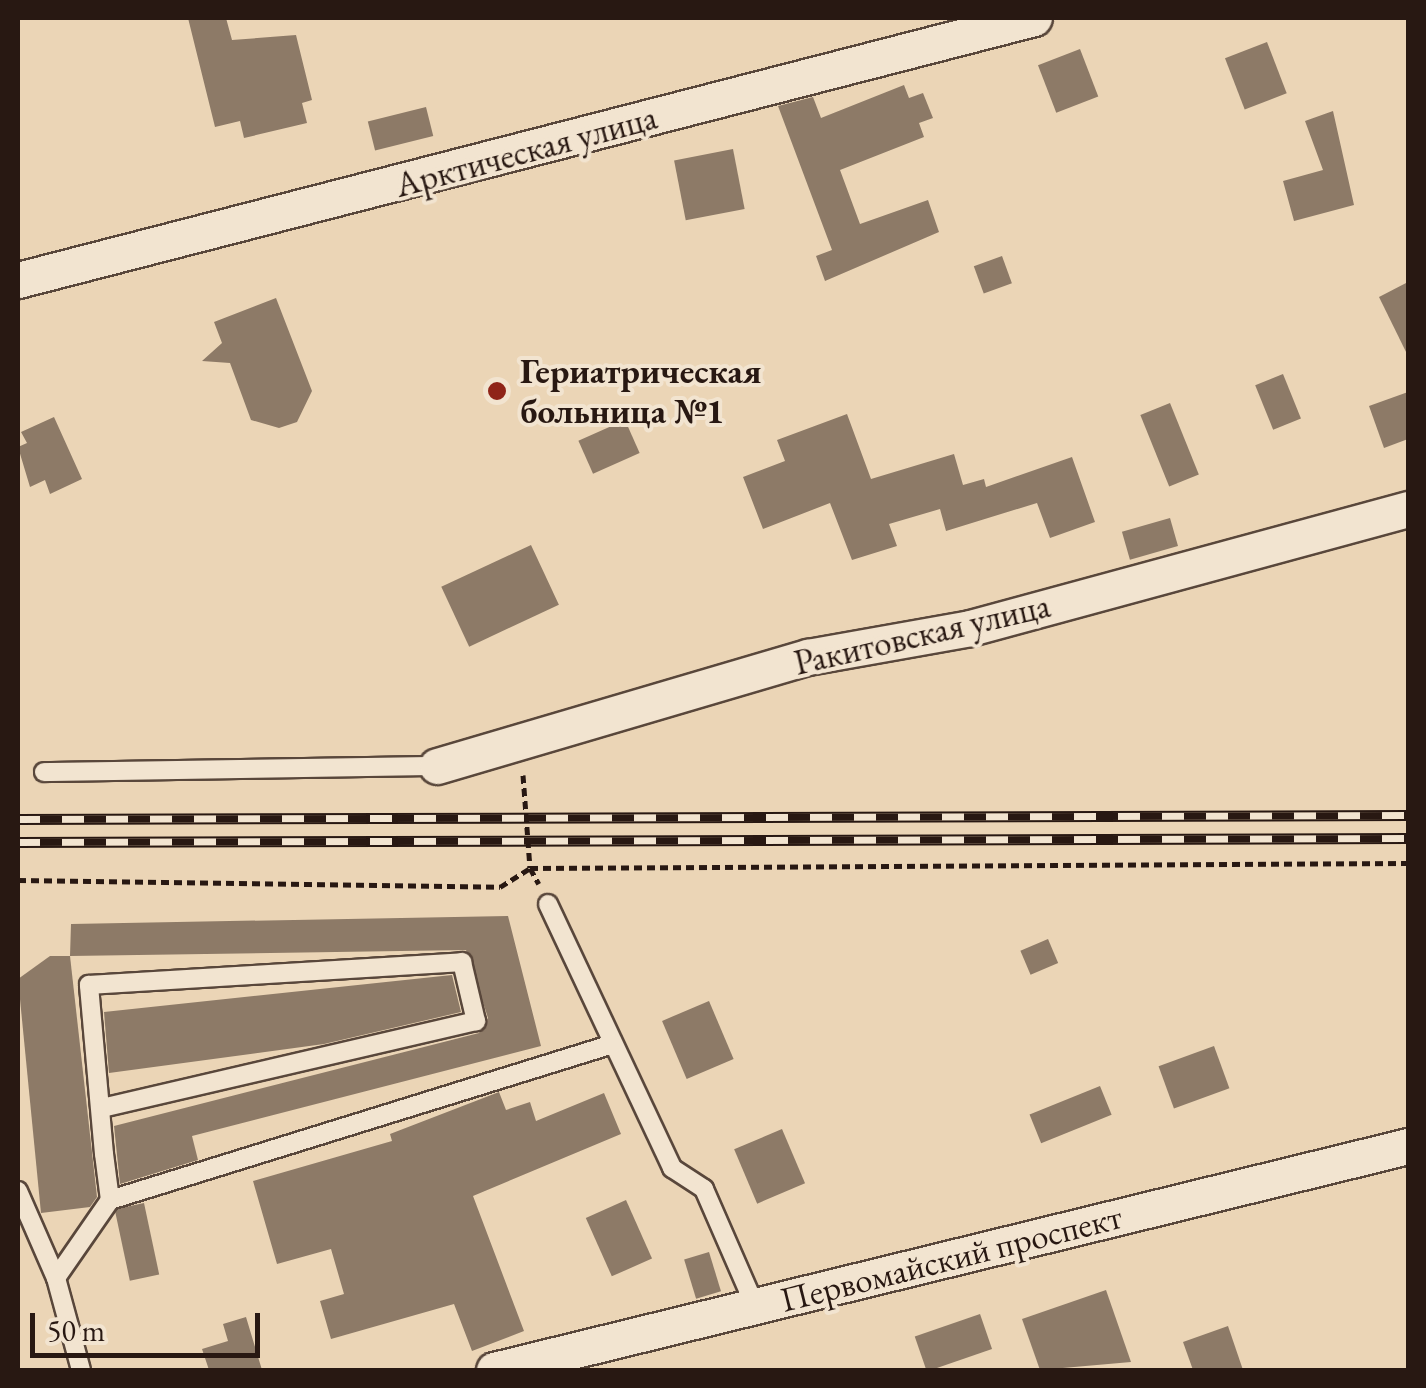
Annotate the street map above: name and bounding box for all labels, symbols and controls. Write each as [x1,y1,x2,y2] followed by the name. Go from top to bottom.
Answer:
[391,96,661,206] street label: Арктическая улица
[520,350,761,432] place label: Гериатрическая больница №1
[484,378,510,404] marker: Гериатрическая больница №1
[790,584,1054,684] street label: Ракитовская улица
[776,1195,1126,1321] street label: Первомайский проспект
[35,1293,265,1355] scale bar
[47,1311,105,1350] text: 50 m

